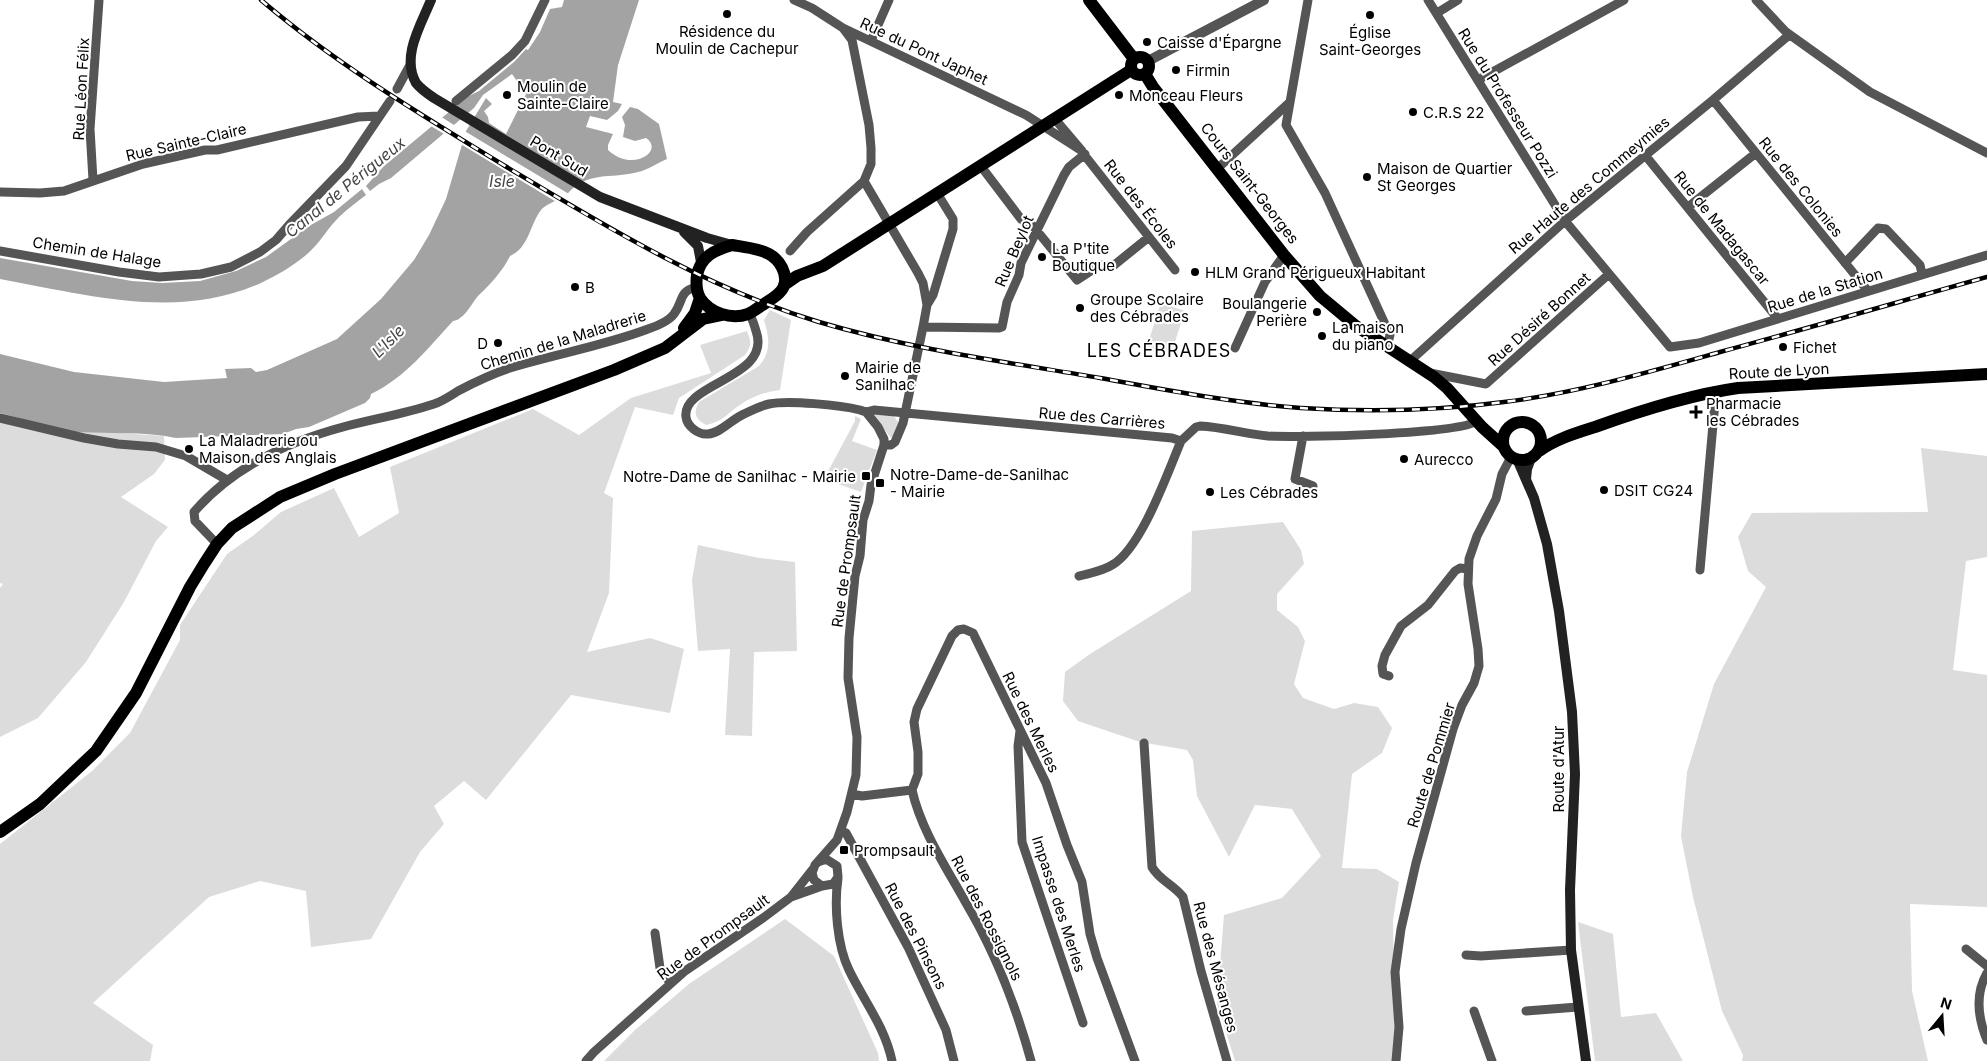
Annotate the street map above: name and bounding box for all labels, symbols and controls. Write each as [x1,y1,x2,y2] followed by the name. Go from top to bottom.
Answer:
[721,8,733,20] marker: Résidence du Moulin de Cachepur
[1364,9,1376,21] marker: Église Saint-Georges
[857,13,991,89] street label: Rue du Pont Japhet
[655,22,799,58] place label: Résidence du Moulin de Cachepur
[1319,23,1421,59] place label: Église Saint-Georges
[1454,24,1562,182] street label: Rue du Professeur Pozzi
[1157,33,1281,52] place label: Caisse d'Épargne
[1141,36,1153,48] marker: Caisse d'Épargne
[69,37,93,141] street label: Rue Léon Félix
[1186,61,1230,80] place label: Firmin
[1170,64,1182,76] marker: Firmin
[517,77,609,113] place label: Moulin de Sainte-Claire
[1129,86,1243,105] place label: Monceau Fleurs
[501,89,513,101] marker: Moulin de Sainte-Claire
[1113,89,1125,101] marker: Monceau Fleurs
[1423,103,1484,122] place label: C.R.S 22
[1407,106,1419,118] marker: C.R.S 22
[1505,112,1673,258] street label: Rue Haute des Commeymies
[1197,118,1303,248] street label: Cours Saint-Georges
[124,119,248,165] street label: Rue Sainte-Claire
[527,131,591,181] street label: Pont Sud
[281,132,409,242] water label: Canal de Périgueux
[1755,133,1847,241] street label: Rue des Colonies
[1100,155,1182,253] street label: Rue des Écoles
[1377,159,1513,195] place label: Maison de Quartier St Georges
[1670,167,1774,289] street label: Rue de Madagascar
[489,171,515,191] water label: Isle
[1361,171,1373,183] marker: Maison de Quartier St Georges
[990,212,1038,290] street label: Rue Beylot
[31,232,163,272] street label: Chemin de Halage
[1052,239,1115,275] place label: La P'tite Boutique
[1036,251,1048,263] marker: La P'tite Boutique
[1205,263,1425,282] place label: HLM Grand Périgueux Habitant
[1765,263,1885,317] street label: Rue de la Station
[1189,266,1201,278] marker: HLM Grand Périgueux Habitant
[1484,268,1594,370] street label: Rue Désiré Bonnet
[585,278,595,297] place label: B
[569,281,581,293] marker: B
[1090,290,1204,326] place label: Groupe Scolaire des Cébrades
[1222,294,1307,330] place label: Boulangerie Perière
[1074,302,1086,314] marker: Groupe Scolaire des Cébrades
[478,306,648,374] street label: Chemin de la Maladrerie
[1311,306,1323,318] marker: Boulangerie Perière
[1332,318,1404,354] place label: La maison du piano
[367,320,409,362] water label: L'Isle
[1316,330,1328,342] marker: La maison du piano
[477,334,488,353] place label: D
[492,337,504,349] marker: D
[1793,338,1837,357] place label: Fichet
[1087,339,1231,361] district label: LES CÉBRADES
[1777,341,1789,353] marker: Fichet
[855,358,921,394] place label: Mairie de Sanilhac
[1728,359,1830,383] street label: Route de Lyon
[839,370,851,382] marker: Mairie de Sanilhac
[1706,394,1799,430] place label: Pharmacie les Cébrades
[1038,403,1166,433] street label: Rue des Carrières
[1690,406,1702,418] marker: Pharmacie les Cébrades
[199,431,337,467] place label: La Maladrerie ou Maison des Anglais
[183,443,195,455] marker: La Maladrerie ou Maison des Anglais
[1414,450,1474,469] place label: Aurecco
[1398,453,1410,465] marker: Aurecco
[890,465,1069,501] place label: Notre-Dame-de-Sanilhac - Mairie
[623,467,856,486] place label: Notre-Dame de Sanilhac - Mairie
[860,470,872,482] marker: Notre-Dame de Sanilhac - Mairie
[874,477,886,489] marker: Notre-Dame-de-Sanilhac - Mairie
[1614,481,1693,500] place label: DSIT CG24
[1220,483,1318,502] place label: Les Cébrades
[1598,484,1610,496] marker: DSIT CG24
[1204,486,1216,498] marker: Les Cébrades
[827,493,865,629] street label: Rue de Prompsault
[998,668,1064,776] street label: Rue des Merles
[1403,700,1459,830] street label: Route de Pommier
[1549,725,1568,813] street label: Route d'Atur
[1028,833,1090,975] street label: Impasse des Merles
[854,841,934,860] place label: Prompsault
[838,844,850,856] marker: Prompsault
[947,852,1027,984] street label: Rue des Rossignols
[881,879,951,993] street label: Rue des Pinsons
[653,890,773,984] street label: Rue de Prompsault
[1189,899,1243,1035] street label: Rue des Mésanges
[1917,991,1967,1041] north arrow
[1938,993,1954,1013] text: N

